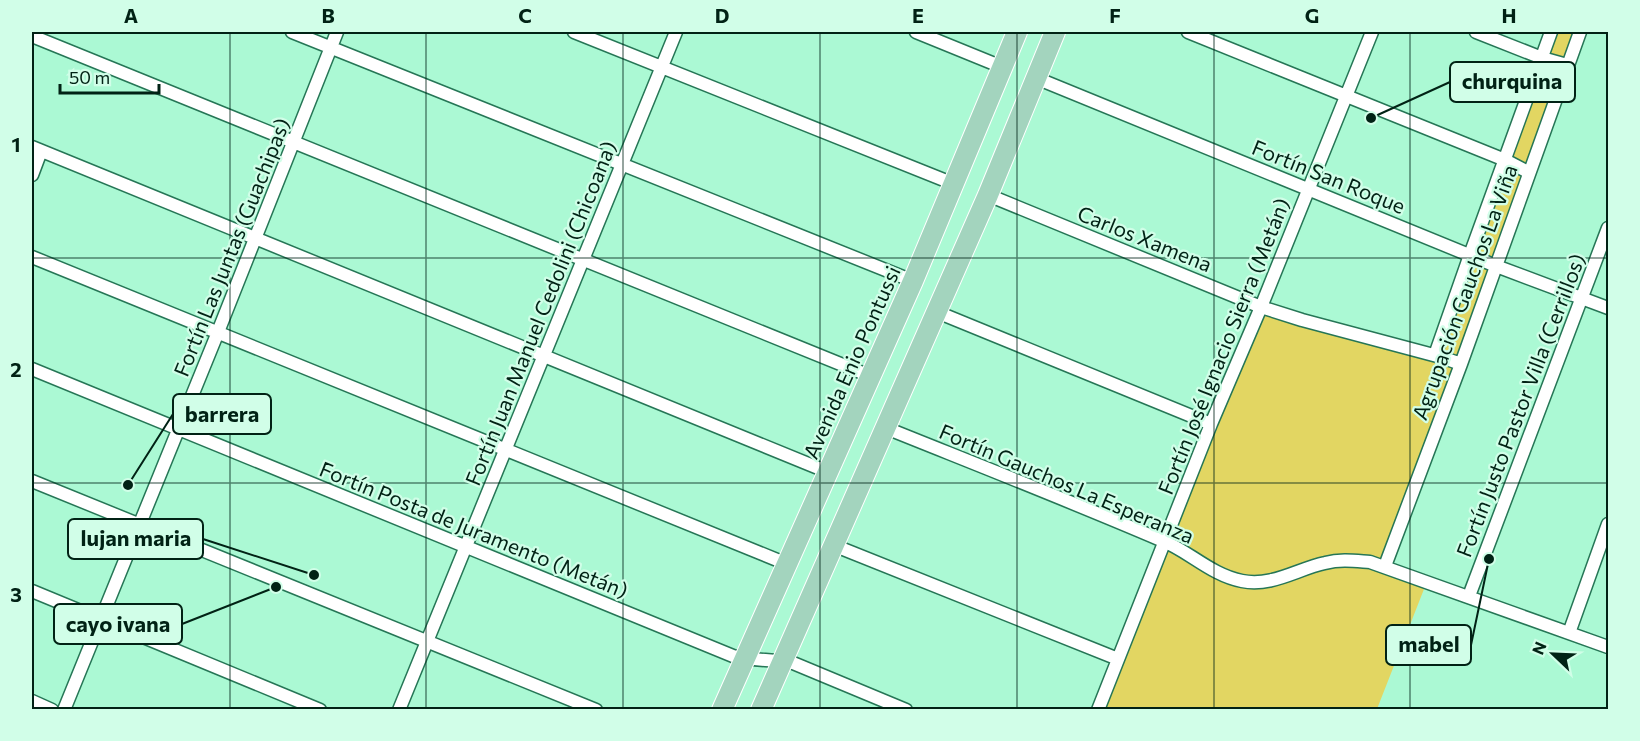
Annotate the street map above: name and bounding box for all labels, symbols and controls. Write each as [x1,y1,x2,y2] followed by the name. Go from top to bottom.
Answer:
[124,3,138,27] text: A
[321,3,335,27] text: B
[518,3,532,27] text: C
[715,3,729,27] text: D
[912,3,924,27] text: E
[1109,3,1121,27] text: F
[1305,3,1319,27] text: G
[1502,3,1517,27] text: H
[60,57,159,95] scale bar
[1450,62,1575,102] callout: churquina
[69,66,110,88] text: 50 m
[1462,67,1562,94] text: churquina
[168,114,294,380] street label: Fortín Las Juntas (Guachipas)
[11,132,21,156] text: 1
[1249,134,1409,218] street label: Fortín San Roque
[459,137,621,489] street label: Fortín Juan Manuel Cedolini (Chicoana)
[1406,161,1522,423] street label: Agrupación Gauchos La Viña
[1152,194,1294,498] street label: Fortín José Ignacio Sierra (Metán)
[1074,200,1216,276] street label: Carlos Xamena
[1450,250,1590,560] street label: Fortín Justo Pastor Villa (Cerrillos)
[797,262,905,462] street label: Avenida Enio Pontussi
[10,357,22,381] text: 2
[173,394,271,434] callout: barrera
[185,400,259,427] text: barrera
[936,418,1198,548] street label: Fortín Gauchos La Esperanza
[316,456,632,602] street label: Fortín Posta de Juramento (Metán)
[68,519,203,559] callout: lujan maria
[81,524,191,551] text: lujan maria
[10,582,22,606] text: 3
[54,604,182,644] callout: cayo ivana
[66,610,170,637] text: cayo ivana
[1523,624,1583,684] north arrow
[1386,625,1471,665] callout: mabel
[1398,630,1460,657] text: mabel
[1528,639,1550,657] text: N

